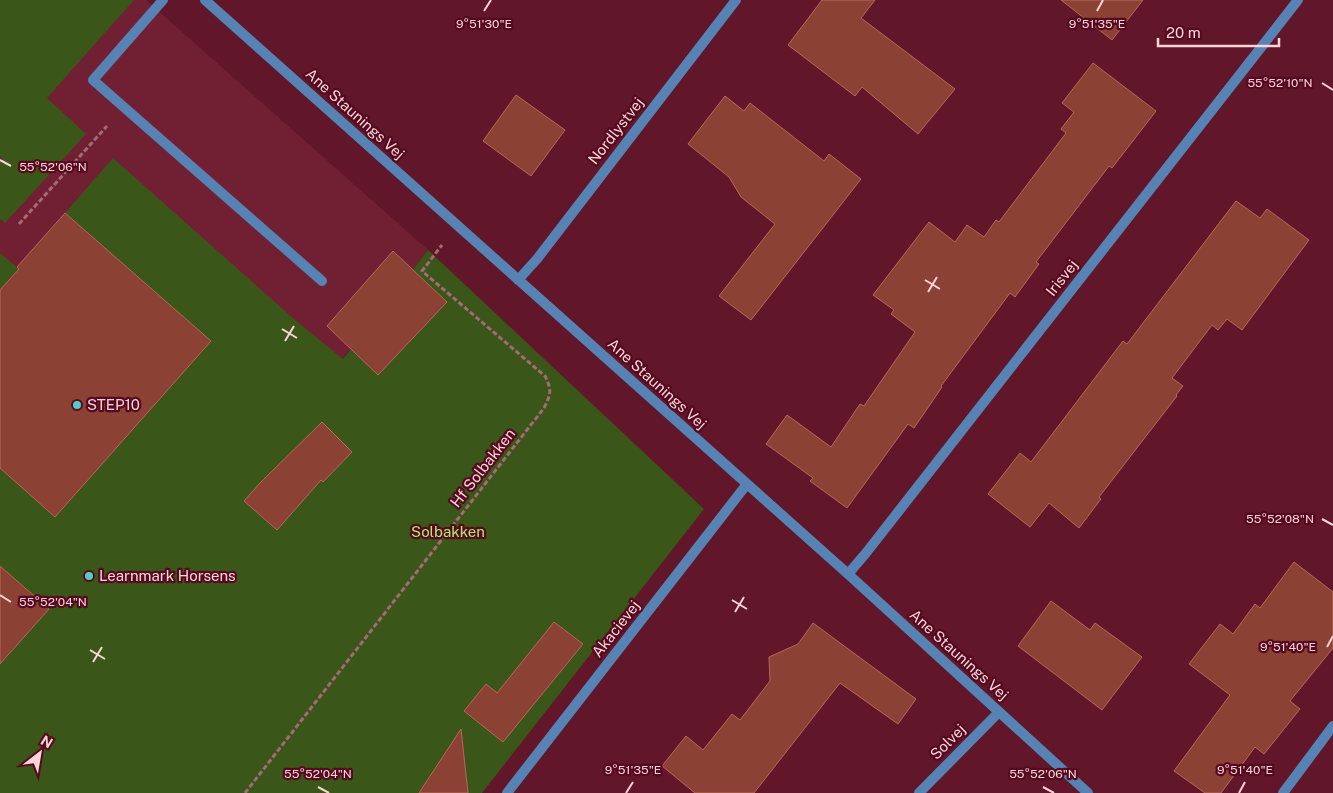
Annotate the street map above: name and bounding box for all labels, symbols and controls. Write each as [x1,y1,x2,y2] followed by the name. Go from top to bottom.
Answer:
[1158,15,1279,47] scale bar
[456,17,512,31] text: 9°51'30"E
[1069,17,1125,31] text: 9°51'35"E
[1166,24,1201,41] text: 20 m
[303,65,408,162] street label: Ane Staunings Vej
[1247,76,1313,90] text: 55°52'10"N
[584,94,647,167] street label: Nordlystvej
[19,160,87,174] text: 55°52'06"N
[1042,256,1081,299] street label: Irisvej
[605,335,710,432] street label: Ane Staunings Vej
[87,396,140,413] place label: STEP10
[71,399,83,411] marker: STEP10
[447,425,519,510] street label: Hf Solbakken
[1246,512,1314,526] text: 55°52'08"N
[411,523,485,540] park label: Solbakken
[99,567,236,584] place label: Learnmark Horsens
[83,570,95,582] marker: Learnmark Horsens
[19,595,87,609] text: 55°52'04"N
[588,597,643,660] street label: Akacievej
[907,606,1012,703] street label: Ane Staunings Vej
[1260,640,1316,654] text: 9°51'40"E
[927,721,969,763] street label: Solvej
[15,728,65,778] north arrow
[38,732,56,752] text: N
[605,763,661,777] text: 9°51'35"E
[1217,763,1273,777] text: 9°51'40"E
[284,767,352,781] text: 55°52'04"N
[1009,767,1077,781] text: 55°52'06"N

